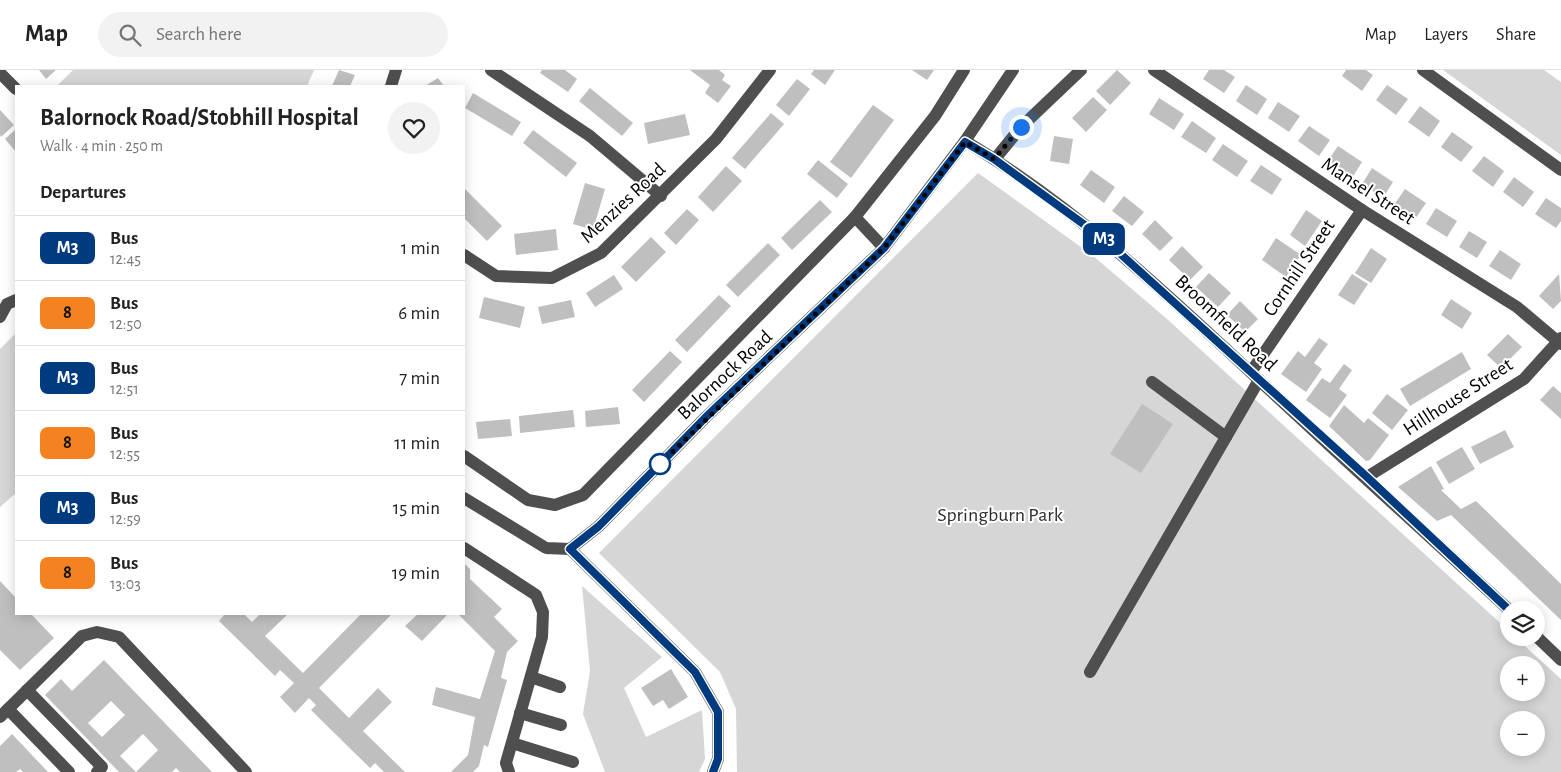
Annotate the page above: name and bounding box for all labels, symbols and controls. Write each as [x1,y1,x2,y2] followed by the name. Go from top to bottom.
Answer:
[98,12,448,57] search box
[116,21,144,49] icon: search
[25,22,68,46] text: Map
[156,25,242,44] text: Search here
[1365,26,1396,44] text: Map
[1424,26,1468,44] text: Layers
[1496,26,1536,44] text: Share
[388,102,440,154] button: heart
[40,106,359,130] text: Balornock Road/Stobhill Hospital
[1009,115,1034,140] your location
[40,138,163,154] text: Walk · 4 min · 250 m
[1318,154,1419,229] street label: Mansel Street
[577,159,669,247] street label: Menzies Road
[40,183,126,202] text: Departures
[1259,216,1339,320] street label: Cornhill Street
[1082,223,1126,255] line badge: M3
[110,229,138,248] text: Bus
[1093,230,1115,248] text: M3
[56,239,79,257] text: M3
[401,239,440,258] text: 1 min
[110,251,141,267] text: 12:45
[1171,271,1281,375] street label: Broomfield Road
[110,294,138,313] text: Bus
[63,304,72,322] text: 8
[398,304,440,323] text: 6 min
[110,316,142,332] text: 12:50
[674,326,776,424] street label: Balornock Road
[1400,354,1517,440] street label: Hillhouse Street
[110,359,138,378] text: Bus
[56,369,79,387] text: M3
[399,369,440,388] text: 7 min
[110,381,139,397] text: 12:51
[110,424,138,443] text: Bus
[63,434,72,452] text: 8
[394,434,440,453] text: 11 min
[110,446,140,462] text: 12:55
[649,453,671,475] unlabelled marker
[110,489,138,508] text: Bus
[56,499,79,517] text: M3
[393,499,440,518] text: 15 min
[937,505,1063,525] park label: Springburn Park
[110,511,141,527] text: 12:59
[110,554,138,573] text: Bus
[63,564,72,582] text: 8
[392,564,440,583] text: 19 min
[110,576,141,592] text: 13:03
[1500,601,1545,756] map controls
[1500,601,1545,646] button: layers
[1500,656,1545,701] button: +
[1500,711,1545,756] button: −

